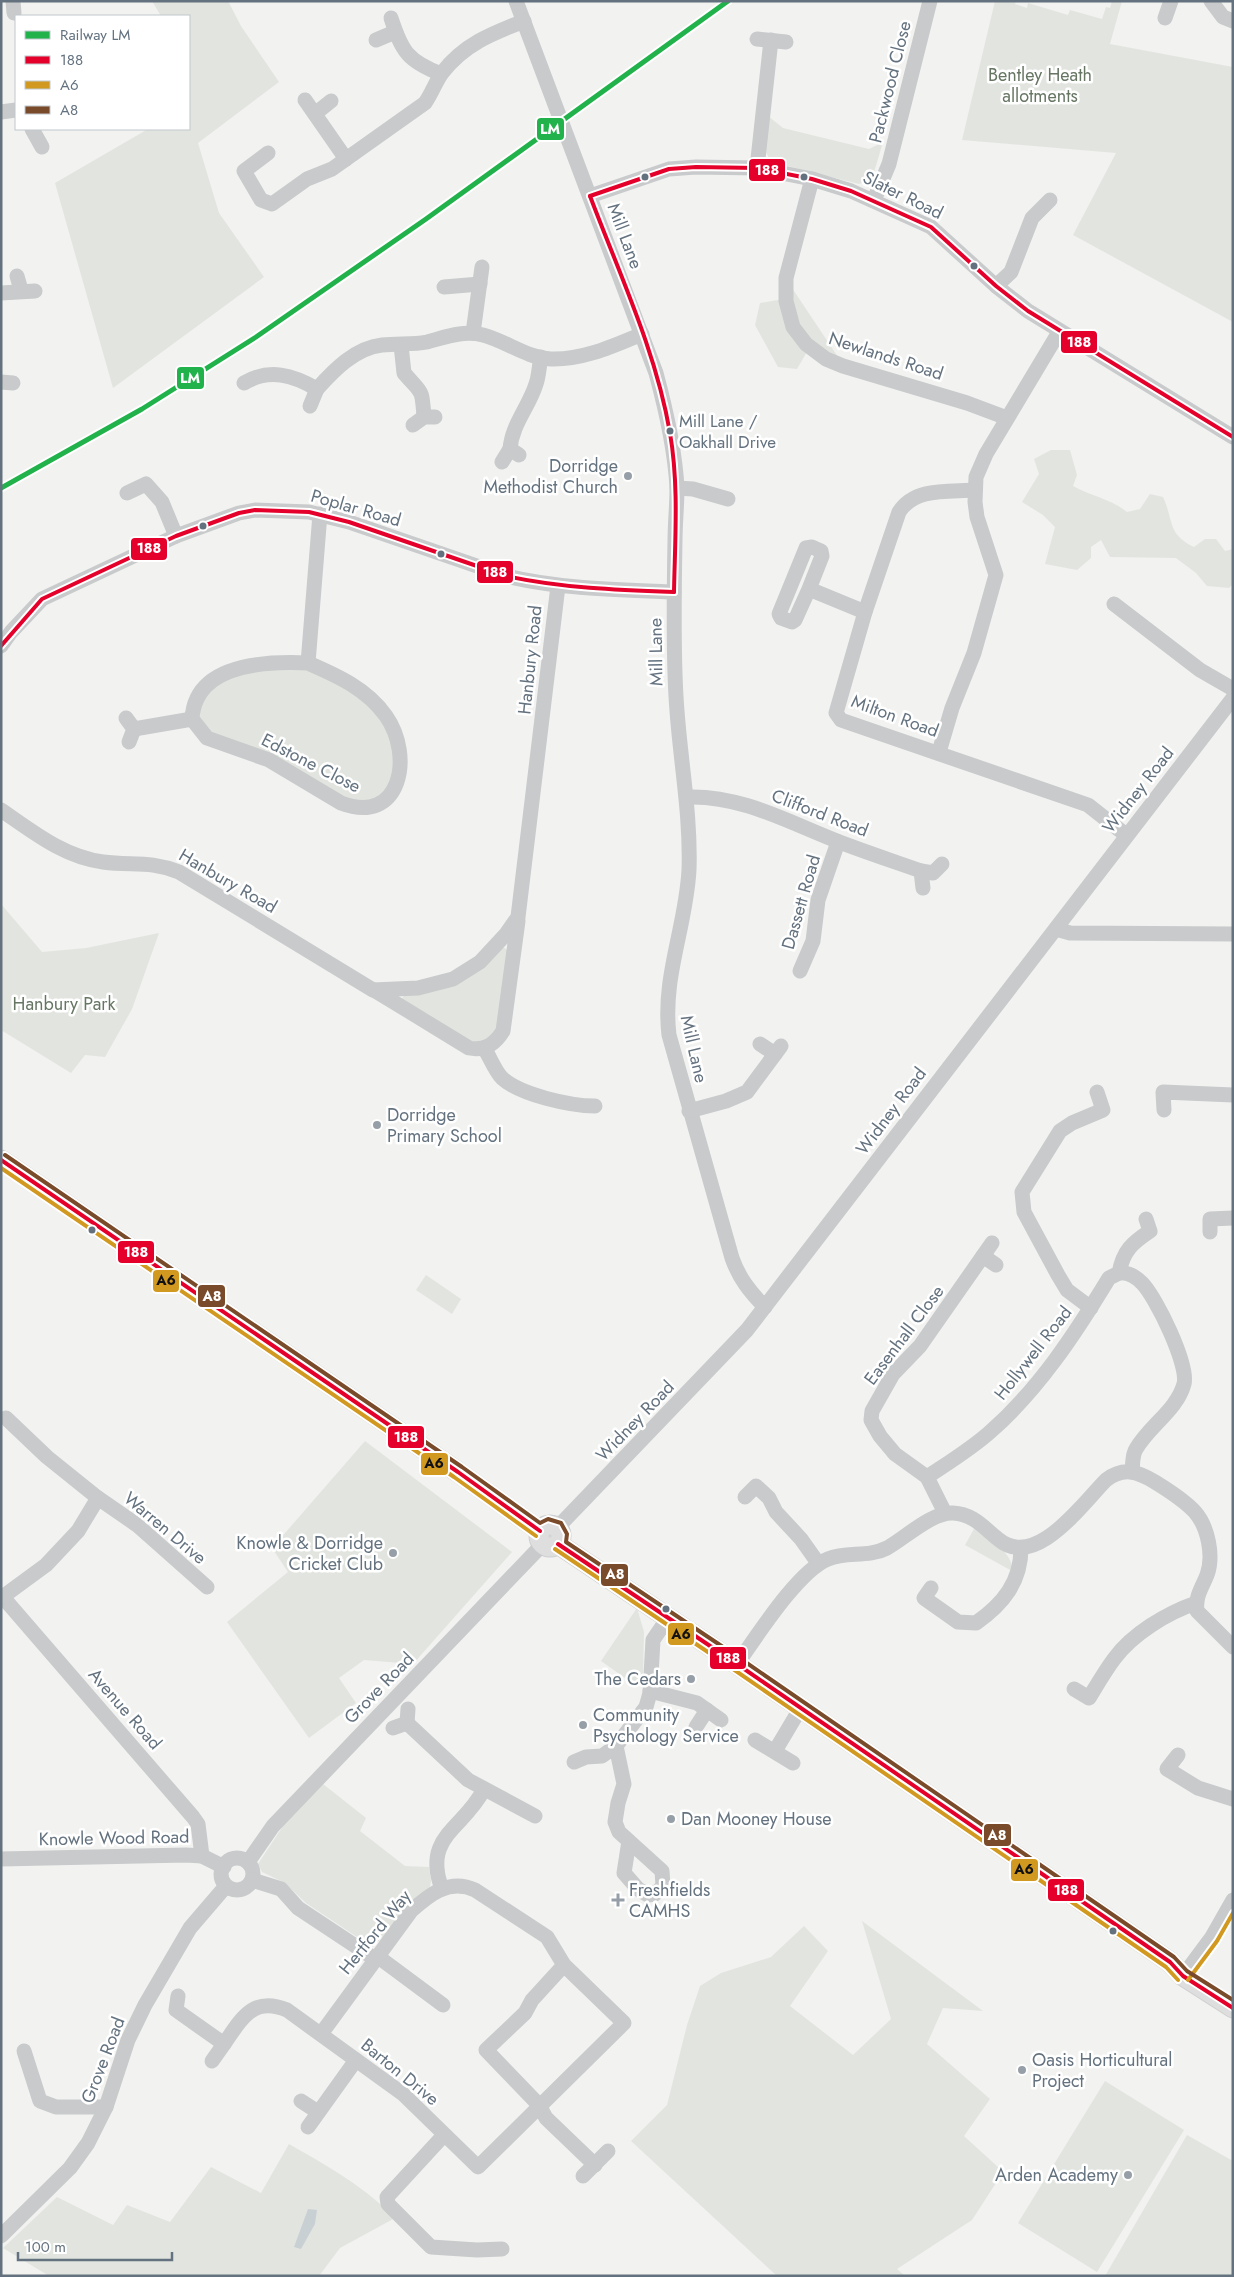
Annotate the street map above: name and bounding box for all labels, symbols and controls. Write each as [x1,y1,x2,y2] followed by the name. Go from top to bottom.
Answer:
[15,15,190,130] legend
[862,18,918,146] street label: Packwood Close
[60,24,130,46] text: Railway LM
[60,49,83,71] text: 188
[988,62,1092,109] park label: Bentley Heath allotments
[60,74,79,96] text: A6
[60,99,78,121] text: A8
[536,117,565,141] line badge: LM
[540,119,560,139] text: LM
[748,158,786,182] line badge: 188
[755,160,780,180] text: 188
[858,164,948,226] street label: Slater Road
[640,172,650,182] unlabelled marker
[799,172,809,182] unlabelled marker
[601,199,649,273] street label: Mill Lane
[969,261,979,271] unlabelled marker
[825,325,947,387] street label: Newlands Road
[1060,330,1098,354] line badge: 188
[1067,332,1092,352] text: 188
[176,366,205,390] line badge: LM
[180,368,200,388] text: LM
[679,409,776,454] place label: Mill Lane / Oakhall Drive
[665,426,675,436] marker: Mill Lane / Oakhall Drive
[483,453,618,500] place label: Dorridge Methodist Church
[622,470,634,482] marker: Dorridge Methodist Church
[308,483,404,533] street label: Poplar Road
[198,521,208,531] unlabelled marker
[130,537,168,561] line badge: 188
[137,538,162,558] text: 188
[436,549,446,559] unlabelled marker
[476,560,514,584] line badge: 188
[483,562,508,582] text: 188
[511,604,549,716] street label: Hanbury Road
[642,618,670,686] street label: Mill Lane
[848,688,942,744] street label: Milton Road
[257,727,365,799] street label: Edstone Close
[1096,741,1180,839] street label: Widney Road
[768,783,872,843] street label: Clifford Road
[174,842,282,920] street label: Hanbury Road
[775,852,827,952] street label: Dassett Road
[13,991,115,1017] park label: Hanbury Park
[674,1013,714,1085] street label: Mill Lane
[850,1062,932,1160] street label: Widney Road
[387,1102,502,1149] place label: Dorridge Primary School
[371,1119,383,1131] marker: Dorridge Primary School
[87,1225,97,1235] unlabelled marker
[117,1240,155,1264] line badge: 188
[124,1242,149,1262] text: 188
[152,1269,180,1293] line badge: A6
[155,1270,176,1290] text: A6
[858,1280,950,1390] street label: Easenhall Close
[197,1284,226,1308] line badge: A8
[201,1286,222,1306] text: A8
[988,1300,1078,1406] street label: Hollywell Road
[590,1375,680,1467] street label: Widney Road
[387,1425,425,1449] line badge: 188
[394,1427,419,1447] text: 188
[420,1452,449,1476] line badge: A6
[423,1453,444,1473] text: A6
[118,1486,212,1570] street label: Warren Drive
[236,1530,383,1577] place label: Knowle & Dorridge Cricket Club
[387,1547,399,1559] marker: Knowle & Dorridge Cricket Club
[600,1563,629,1587] line badge: A8
[604,1564,625,1584] text: A8
[661,1604,671,1614] unlabelled marker
[667,1622,695,1646] line badge: A6
[670,1624,691,1644] text: A6
[338,1646,420,1730] street label: Grove Road
[709,1646,747,1670] line badge: 188
[716,1648,741,1668] text: 188
[82,1663,168,1755] street label: Avenue Road
[595,1666,681,1692] place label: The Cedars
[685,1673,697,1685] marker: The Cedars
[593,1702,739,1749] place label: Community Psychology Service
[577,1719,589,1731] marker: Community Psychology Service
[681,1806,831,1832] place label: Dan Mooney House
[665,1813,677,1825] marker: Dan Mooney House
[983,1823,1012,1847] line badge: A8
[38,1824,190,1852] street label: Knowle Wood Road
[986,1825,1007,1845] text: A8
[1010,1858,1039,1882] line badge: A6
[1013,1859,1034,1879] text: A6
[629,1877,710,1924] place label: Freshfields CAMHS
[1047,1878,1085,1902] line badge: 188
[1054,1880,1079,1900] text: 188
[333,1884,417,1980] street label: Hertford Way
[611,1893,625,1907] marker: Freshfields CAMHS
[1108,1926,1118,1936] unlabelled marker
[75,2013,131,2107] street label: Grove Road
[355,2032,445,2112] street label: Barton Drive
[1032,2047,1172,2094] place label: Oasis Horticultural Project
[1016,2064,1028,2076] marker: Oasis Horticultural Project
[995,2162,1118,2188] place label: Arden Academy
[1122,2169,1134,2181] marker: Arden Academy
[18,2230,171,2262] scale bar
[25,2236,66,2258] text: 100 m

